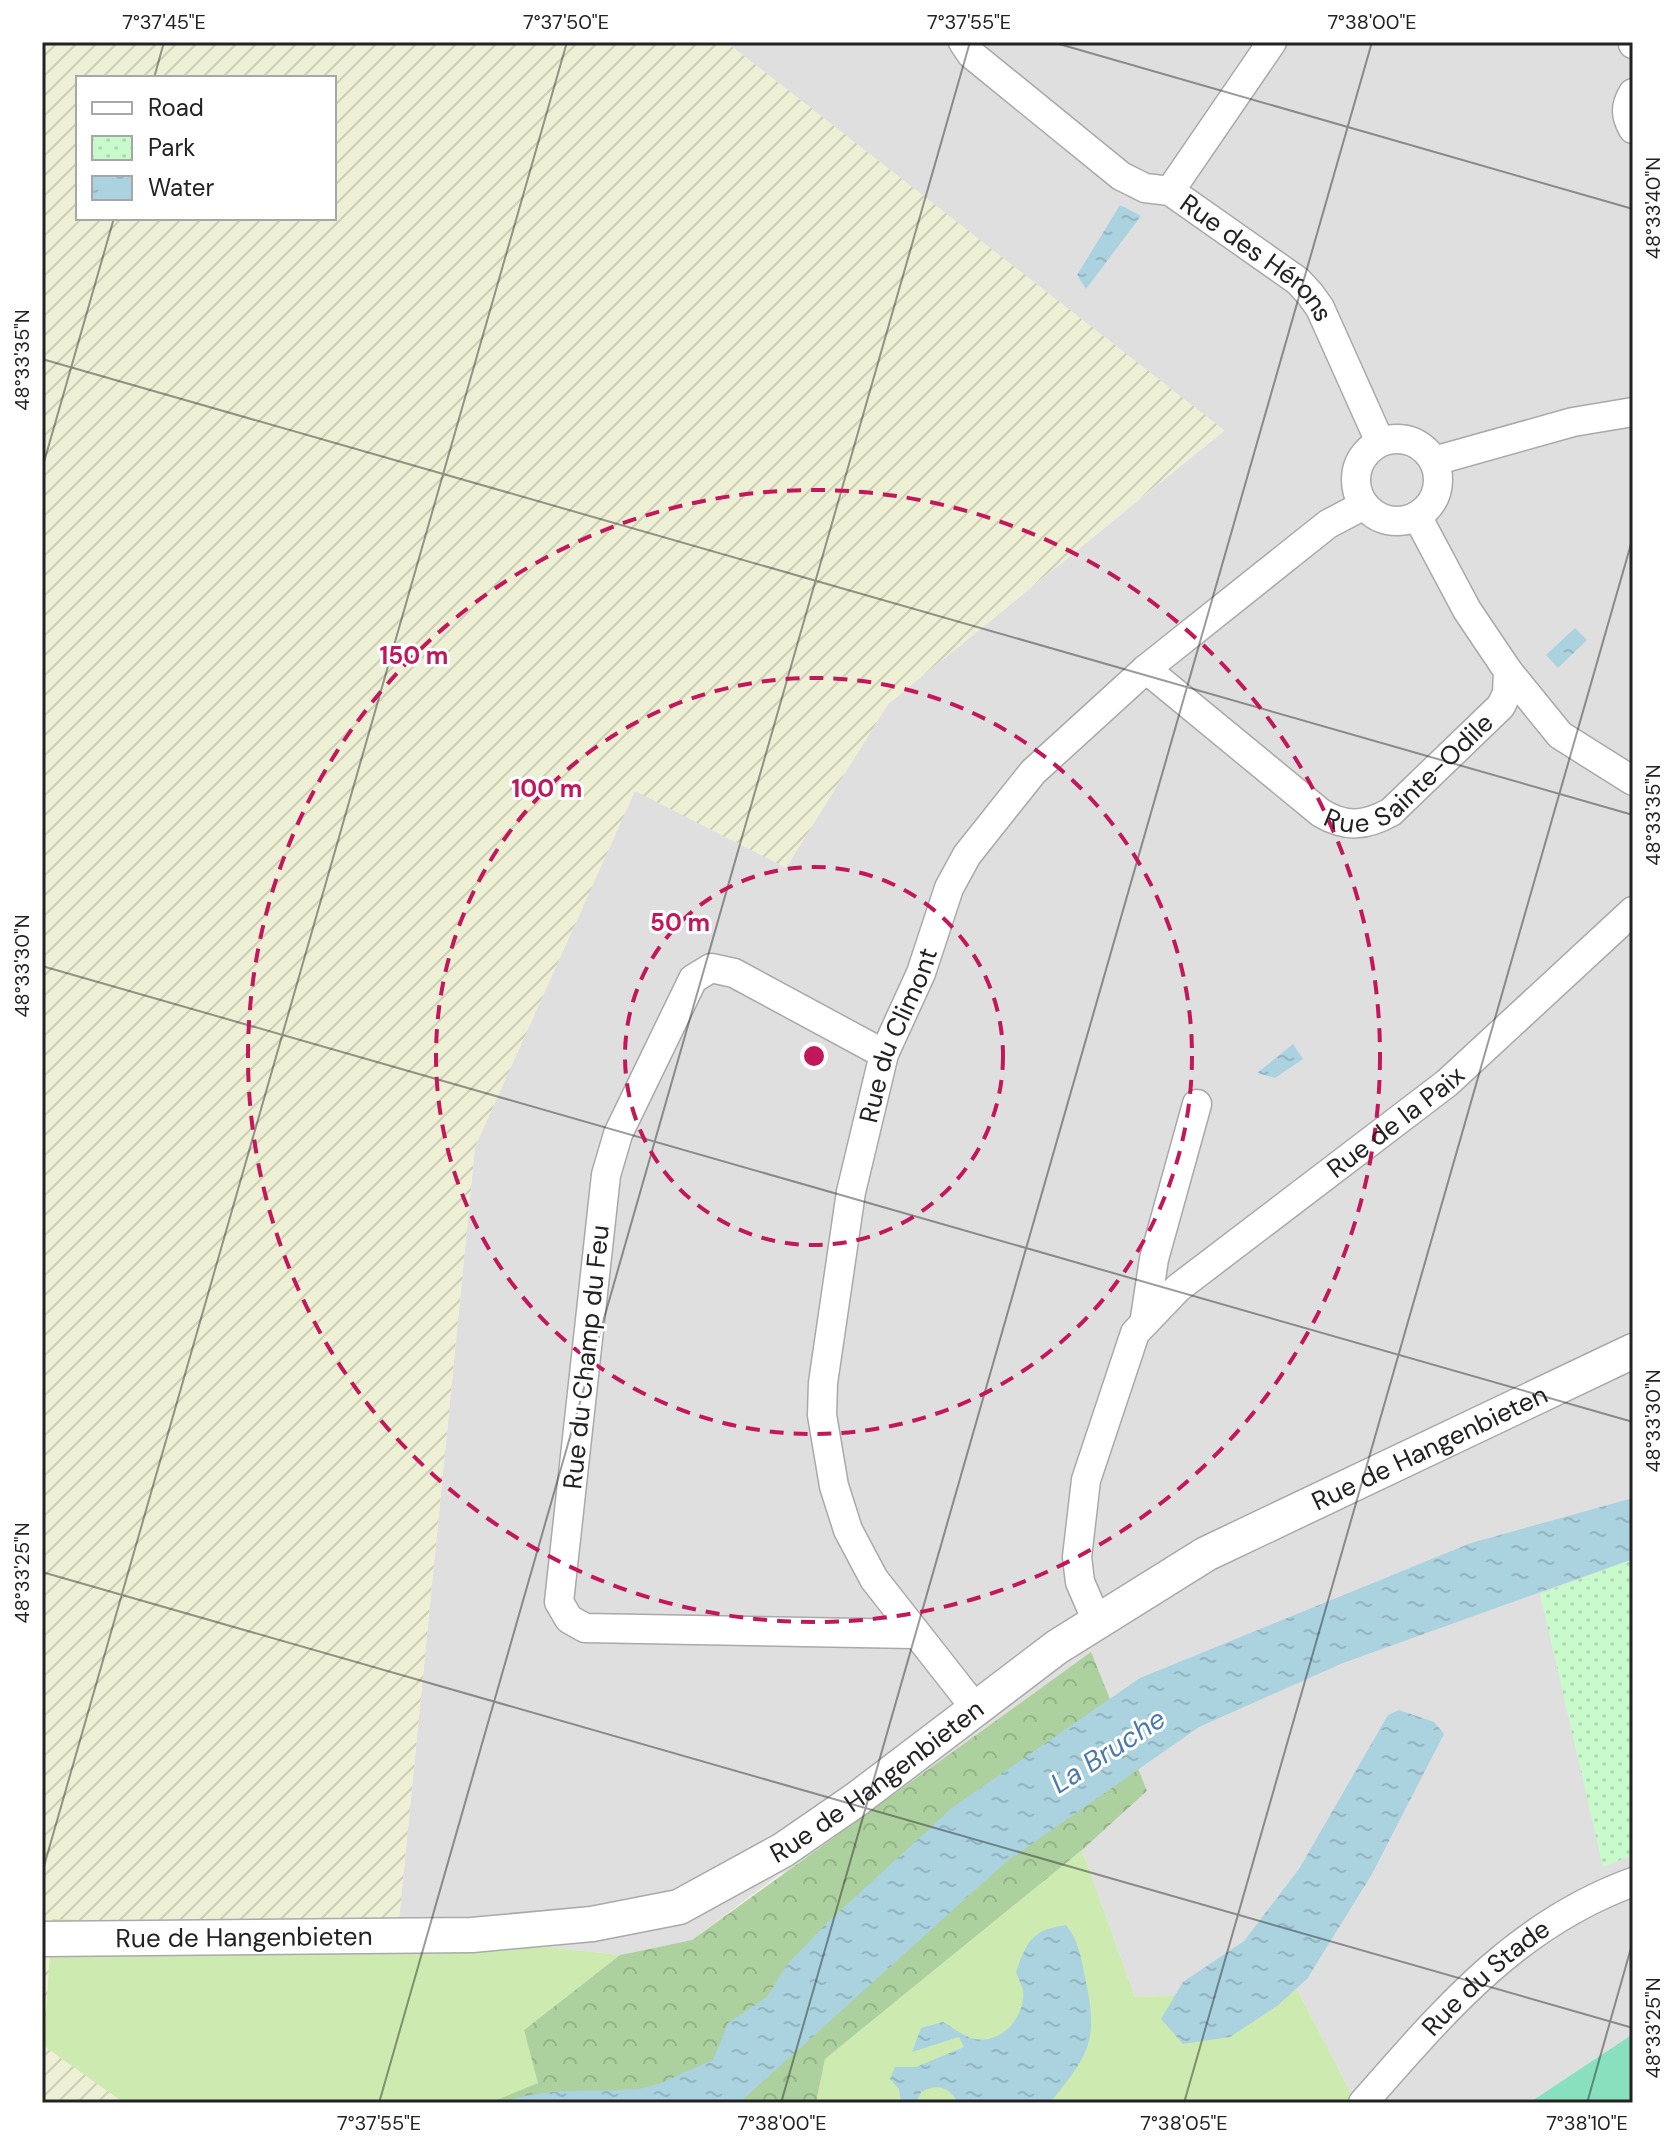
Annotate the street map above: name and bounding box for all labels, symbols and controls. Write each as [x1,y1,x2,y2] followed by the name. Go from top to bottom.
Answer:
[122,9,206,35] text: 7°37'45"E
[523,9,609,35] text: 7°37'50"E
[927,9,1011,35] text: 7°37'55"E
[1327,9,1417,35] text: 7°38'00"E
[76,76,336,220] legend
[148,92,204,123] text: Road
[148,132,195,163] text: Park
[1640,157,1666,259] text: 48°33'40"N
[148,172,214,203] text: Water
[1173,186,1341,327] street label: Rue des Hérons
[9,309,35,411] text: 48°33'35"N
[380,640,448,671] text: 150 m
[1319,706,1500,841] street label: Rue Sainte-Odile
[1640,764,1666,866] text: 48°33'35"N
[512,773,582,804] text: 100 m
[650,907,710,938] text: 50 m
[9,914,35,1018] text: 48°33'30"N
[851,944,945,1126] street label: Rue du Climont
[800,1042,828,1070] centre of rings
[1320,1058,1472,1186] street label: Rue de la Paix
[555,1223,617,1491] street label: Rue du Champ du Feu
[1640,1369,1666,1473] text: 48°33'30"N
[1306,1377,1553,1518] street label: Rue de Hangenbieten
[9,1523,35,1624] text: 48°33'25"N
[764,1692,991,1871] street label: Rue de Hangenbieten
[1044,1700,1172,1802] water label: La Bruche
[1414,1911,1556,2043] street label: Rue du Stade
[115,1919,373,1955] street label: Rue de Hangenbieten
[1640,1978,1666,2079] text: 48°33'25"N
[337,2110,421,2136] text: 7°37'55"E
[737,2110,827,2136] text: 7°38'00"E
[1140,2110,1228,2136] text: 7°38'05"E
[1546,2110,1628,2136] text: 7°38'10"E

